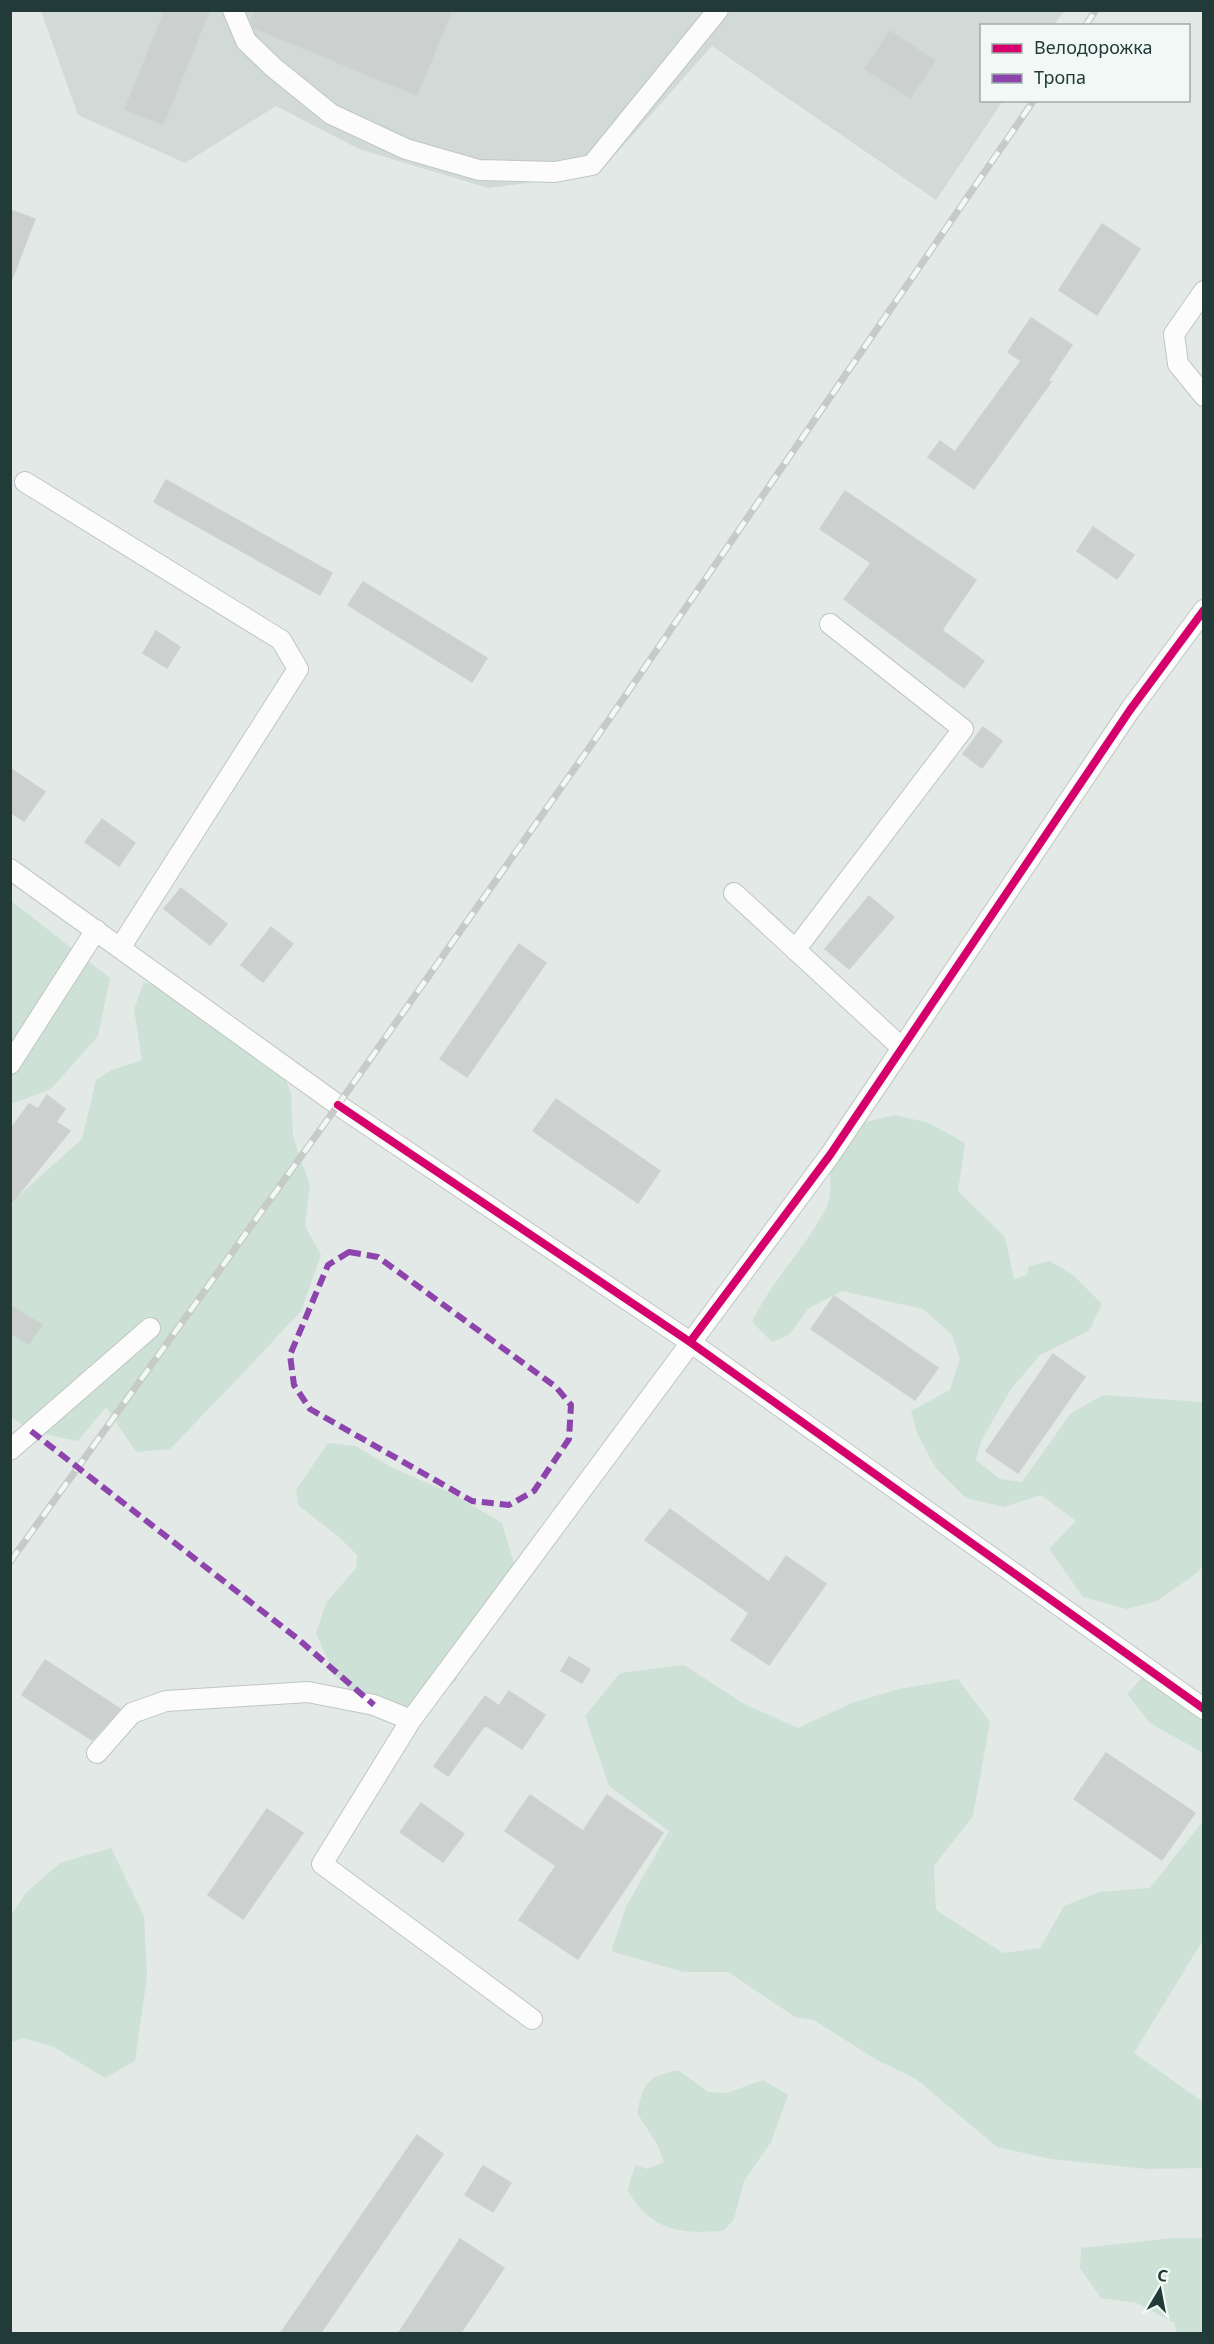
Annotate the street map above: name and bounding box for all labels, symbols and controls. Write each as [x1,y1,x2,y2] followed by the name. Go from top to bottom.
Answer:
[980,24,1190,102] legend
[1034,35,1152,59] text: Велодорожка
[1034,65,1086,89] text: Тропа
[1130,2260,1190,2320] north arrow
[1156,2263,1170,2287] text: С

